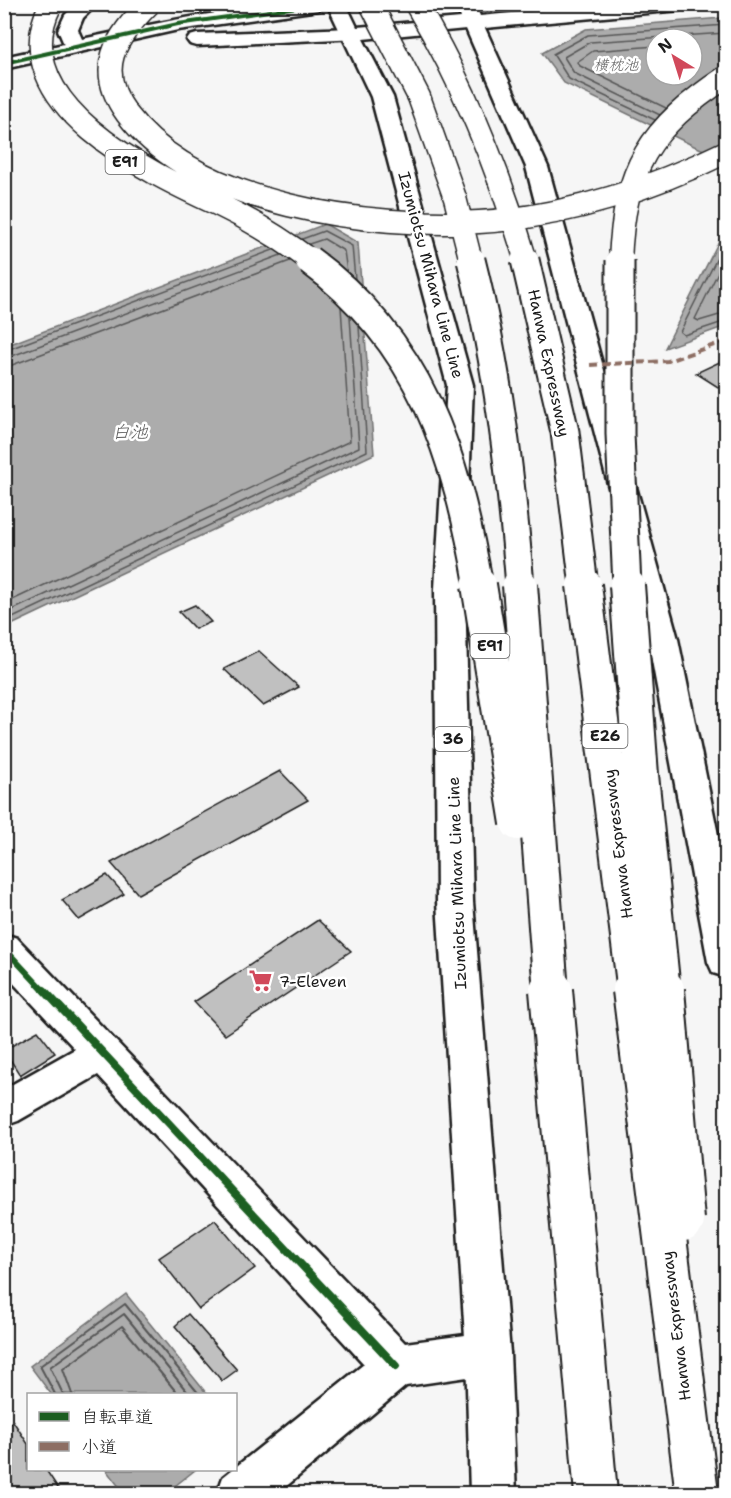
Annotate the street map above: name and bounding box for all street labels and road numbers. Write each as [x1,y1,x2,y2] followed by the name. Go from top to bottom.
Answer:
[106,150,144,174] road number: E91
[393,169,469,381] street label: Izumiotsu Mihara Line Line
[523,287,575,439] street label: Hanwa Expressway
[470,634,510,658] road number: E91
[582,724,628,748] road number: E26
[435,727,471,751] road number: 36
[598,768,638,920] street label: Hanwa Expressway
[443,776,471,990] street label: Izumiotsu Mihara Line Line
[656,1250,696,1402] street label: Hanwa Expressway

